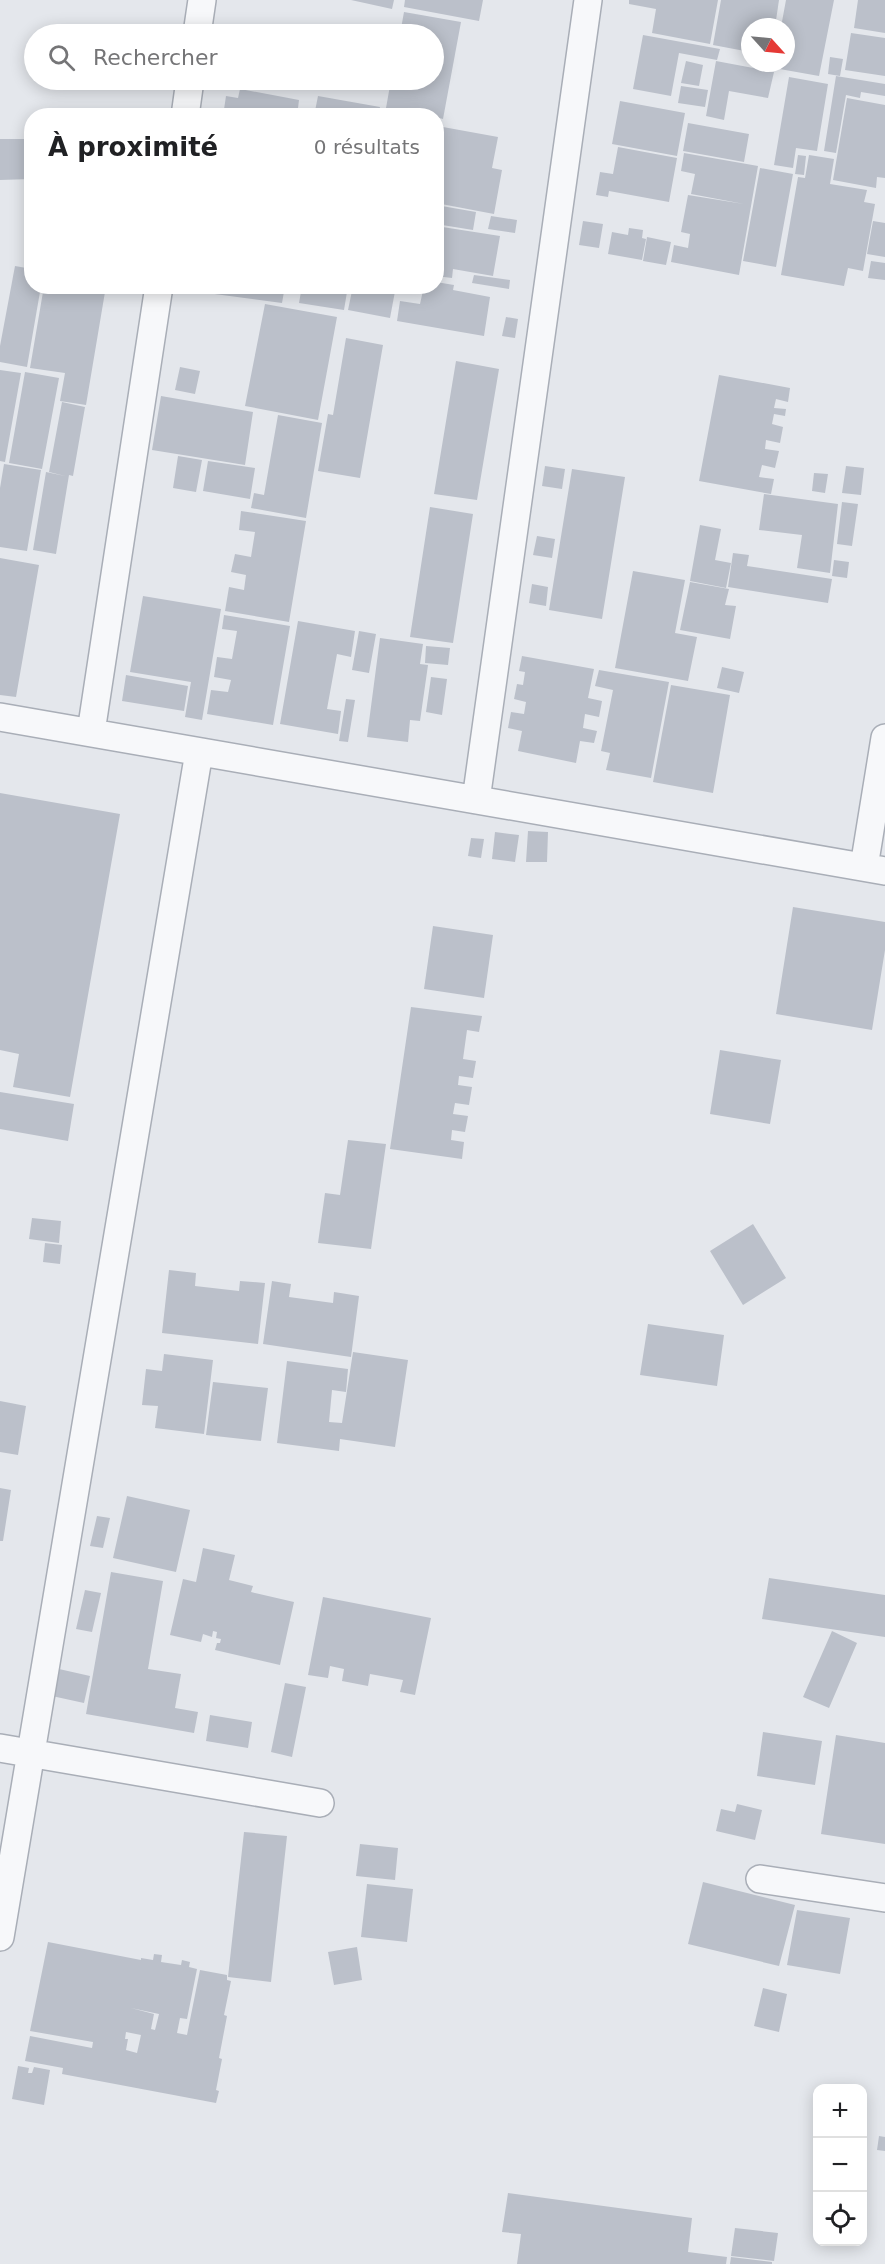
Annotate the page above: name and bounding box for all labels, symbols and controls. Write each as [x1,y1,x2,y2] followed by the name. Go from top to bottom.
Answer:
[741,18,795,72] north arrow
[24,24,444,90] search box
[45,41,78,74] icon: search
[93,45,218,70] text: Rechercher
[48,132,218,162] text: À proximité
[314,135,420,159] text: 0 résultats
[813,2084,867,2246] map controls
[813,2084,867,2138] button: +
[813,2138,867,2192] button: −
[813,2192,867,2246] button: locate

